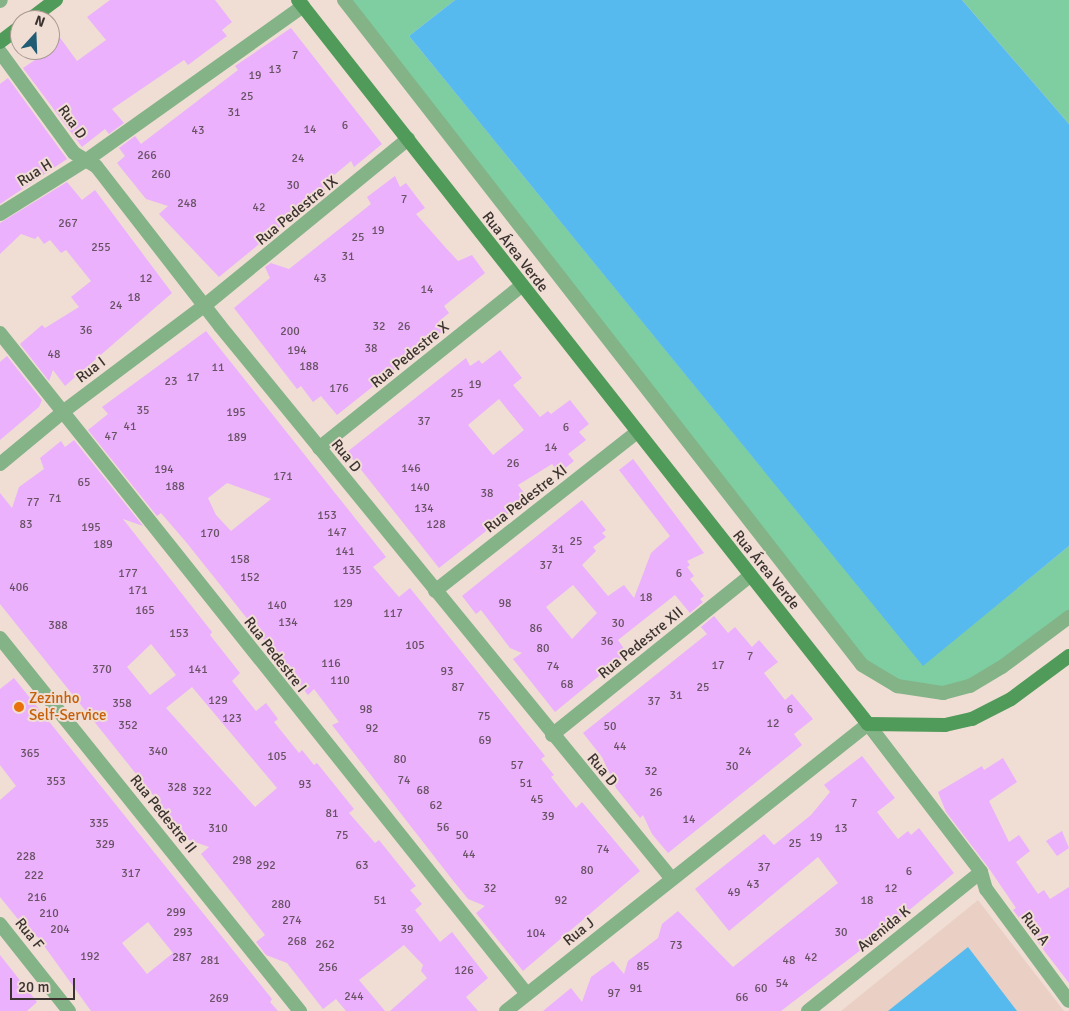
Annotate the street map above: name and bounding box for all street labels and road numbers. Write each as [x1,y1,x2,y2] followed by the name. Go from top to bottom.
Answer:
[54,102,90,142] street label: Rua D
[14,155,56,191] street label: Rua H
[253,173,341,249] street label: Rua Pedestre IX
[478,208,552,296] street label: Rua Área Verde
[367,318,453,392] street label: Rua Pedestre X
[73,353,109,387] street label: Rua I
[327,436,365,476] street label: Rua D
[481,461,571,537] street label: Rua Pedestre XI
[729,527,803,613] street label: Rua Área Verde
[595,603,687,683] street label: Rua Pedestre XII
[240,614,310,696] street label: Rua Pedestre I
[583,750,621,790] street label: Rua D
[126,771,200,857] street label: Rua Pedestre II
[854,902,914,956] street label: Avenida K
[1017,909,1053,949] street label: Rua A
[11,914,47,954] street label: Rua F
[560,914,598,950] street label: Rua J

